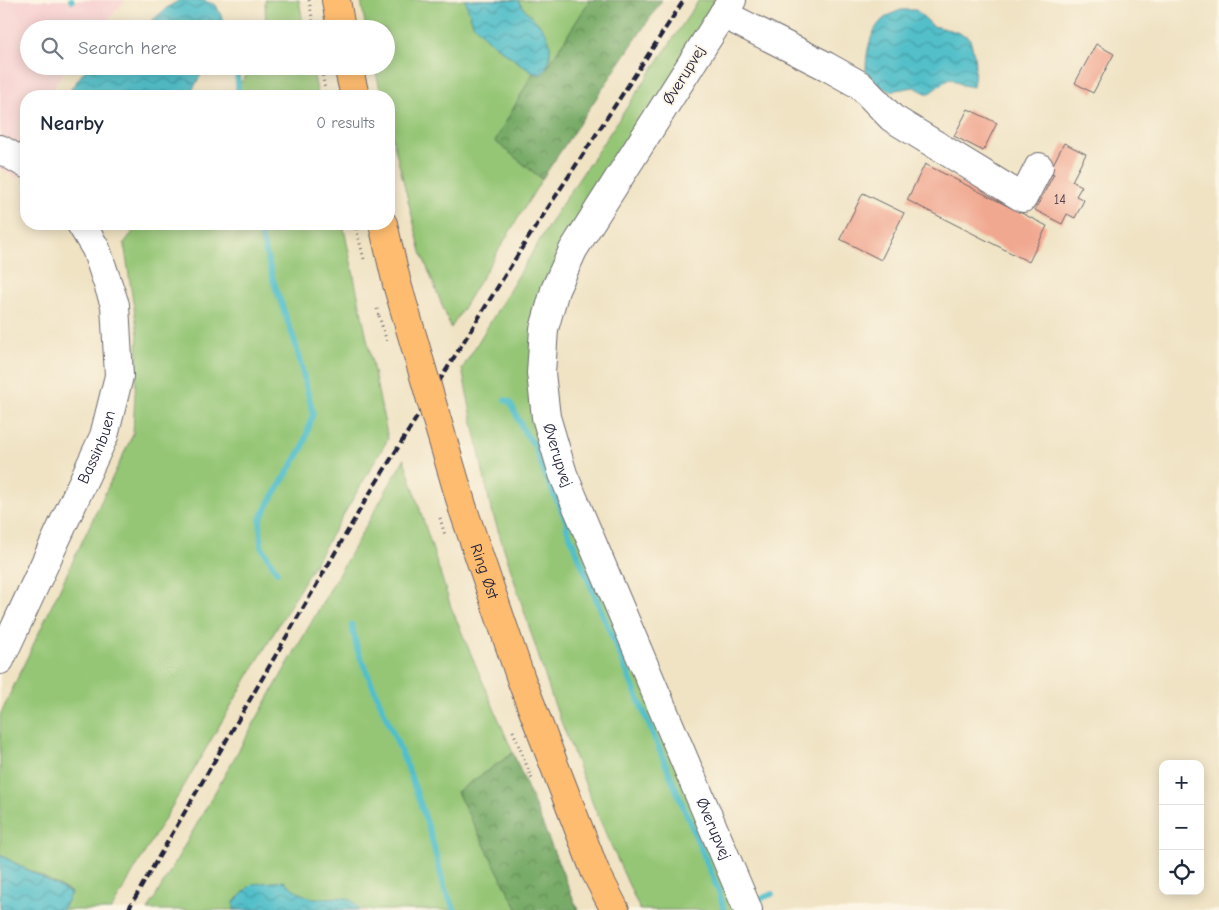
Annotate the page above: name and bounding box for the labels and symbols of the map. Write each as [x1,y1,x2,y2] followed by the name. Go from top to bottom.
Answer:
[659,42,709,108] street label: Øverupvej
[1054,191,1066,208] house number: 14
[74,409,119,487] street label: Bassinbuen
[539,421,576,490] street label: Øverupvej
[467,541,502,602] street label: Ring Øst
[692,795,735,863] street label: Øverupvej

